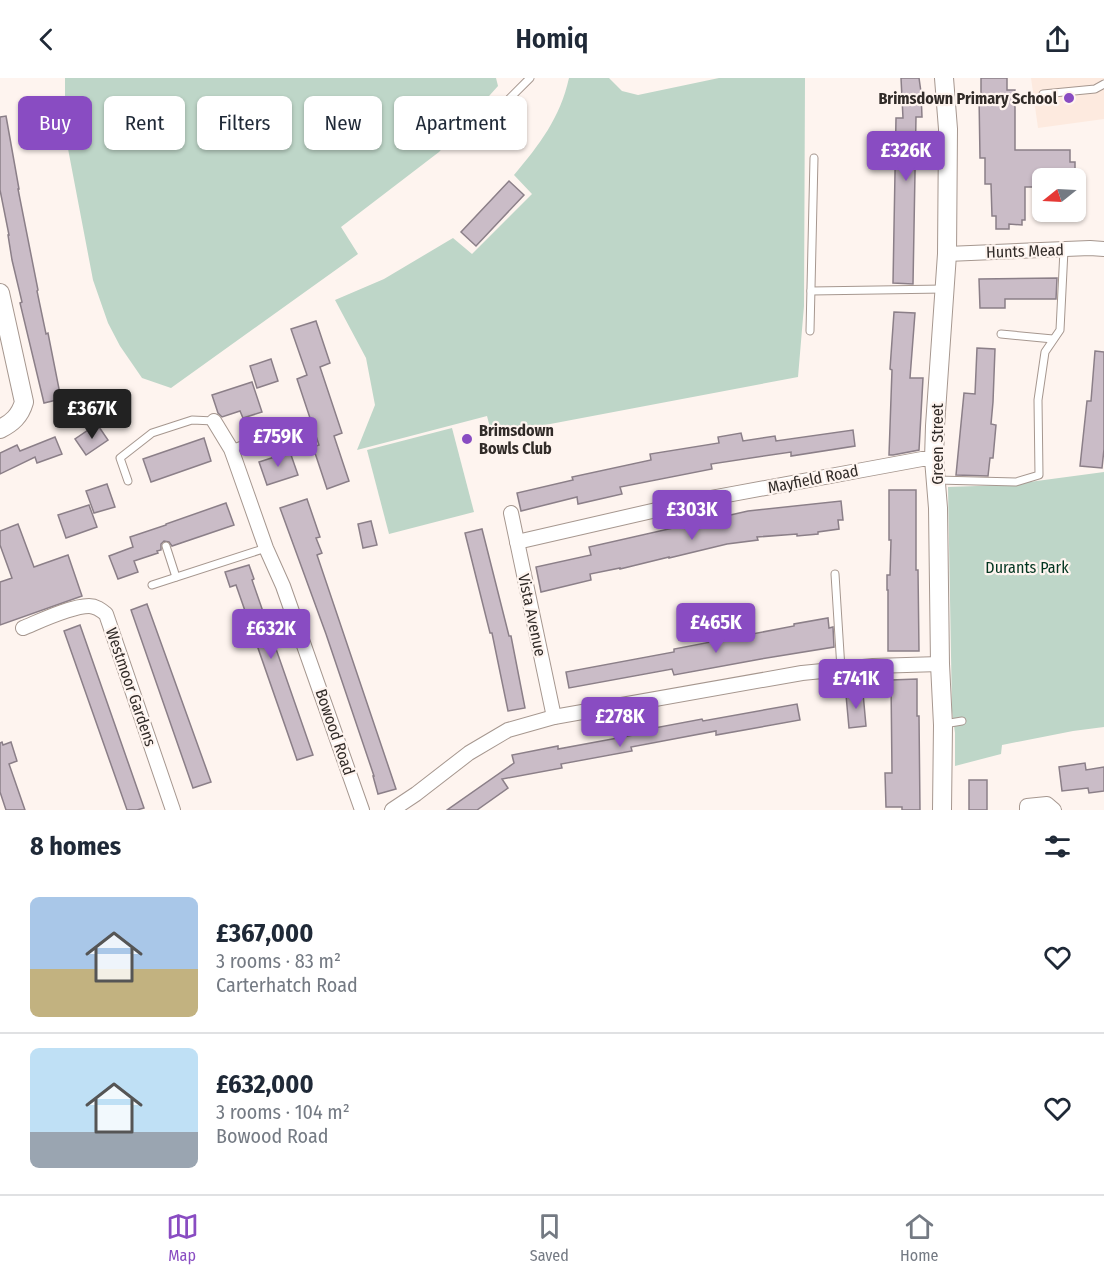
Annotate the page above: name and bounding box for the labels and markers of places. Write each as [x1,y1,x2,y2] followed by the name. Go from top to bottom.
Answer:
[878,89,1058,108] place label: Brimsdown Primary School
[1062,91,1076,105] marker: Brimsdown Primary School
[864,131,948,182] pin: £326K
[50,389,134,440] pin: £367K
[236,417,320,468] pin: £759K
[479,421,554,458] place label: Brimsdown Bowls Club
[460,432,474,446] marker: Brimsdown Bowls Club
[650,490,734,541] pin: £303K
[674,603,758,654] pin: £465K
[229,609,313,660] pin: £632K
[814,659,898,710] pin: £741K
[578,697,662,748] pin: £278K

